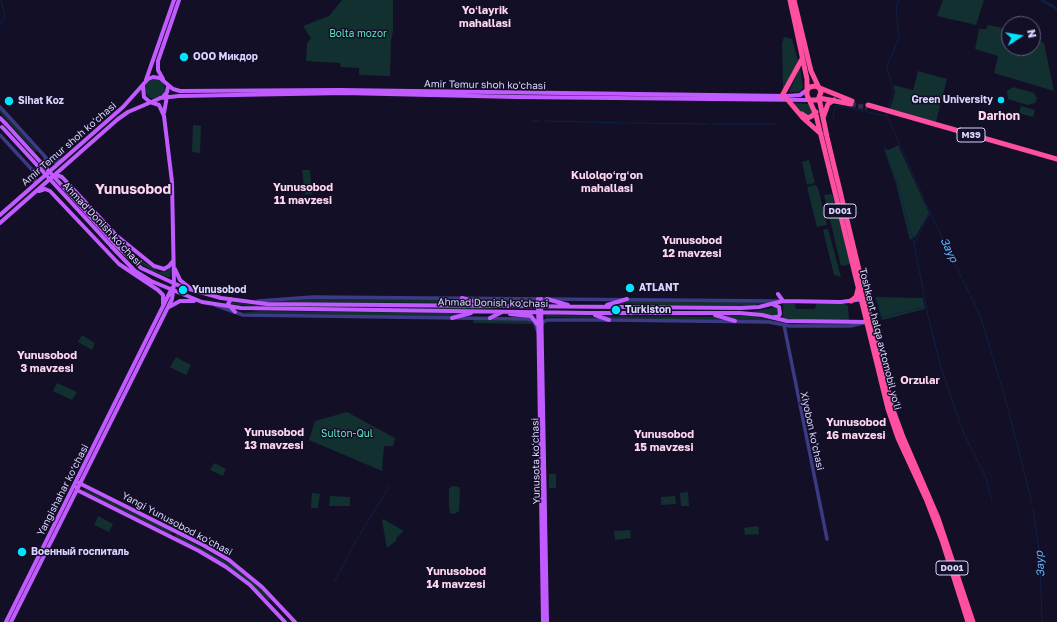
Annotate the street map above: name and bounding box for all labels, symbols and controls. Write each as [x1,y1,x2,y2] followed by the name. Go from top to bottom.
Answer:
[459,4,511,30] district label: Yoʻlayrik mahallasi
[1001,16,1041,56] north arrow
[329,28,387,40] park label: Bolta mozor
[1025,28,1039,39] text: N
[178,51,190,63] marker: ООО Микдор
[193,51,258,63] place label: ООО Микдор
[424,78,546,92] street label: Amir Temur shoh ko'chasi
[911,94,993,106] place label: Green University
[3,95,15,107] marker: Sihat Koz
[18,95,64,107] place label: Sihat Koz
[996,95,1006,105] marker: Green University
[19,100,119,188] street label: Amir Temur shoh ko'chasi
[978,109,1020,123] district label: Darhon
[957,128,985,142] road number: M39
[571,169,643,195] district label: Kulolqoʻrgʻon mahallasi
[60,180,144,268] street label: Ahmad Donish ko'chasi
[273,181,333,207] district label: Yunusobod 11 mavzesi
[95,182,171,198] district label: Yunusobod
[824,204,856,218] road number: D001
[662,234,722,260] district label: Yunusobod 12 mavzesi
[938,235,960,265] water label: Заур
[857,267,903,411] street label: Toshkent halqa avtomobil yo'li
[624,282,636,294] marker: ATLANT
[639,282,679,294] place label: ATLANT
[177,284,189,296] marker: Yunusobod
[192,284,246,296] place label: Yunusobod
[438,296,548,310] street label: Ahmad Donish ko'chasi
[610,304,622,316] marker: Turkiston
[625,304,671,316] place label: Turkiston
[17,349,77,375] district label: Yunusobod 3 mavzesi
[900,374,940,388] district label: Orzular
[798,391,826,471] street label: Xiyobon ko'chasi
[826,416,886,442] district label: Yunusobod 16 mavzesi
[529,418,543,504] street label: Yunusota koʻchasi
[244,426,304,452] district label: Yunusobod 13 mavzesi
[321,428,373,440] park label: Sulton-Qul
[634,428,694,454] district label: Yunusobod 15 mavzesi
[35,442,91,538] street label: Yangishahar ko‘chasi
[120,490,234,558] street label: Yangi Yunusobod ko'chasi
[16,546,28,558] marker: Военный госпиталь
[31,546,129,558] place label: Военный госпиталь
[1033,551,1047,577] water label: Заур
[936,561,968,575] road number: D001
[426,565,486,591] district label: Yunusobod 14 mavzesi

